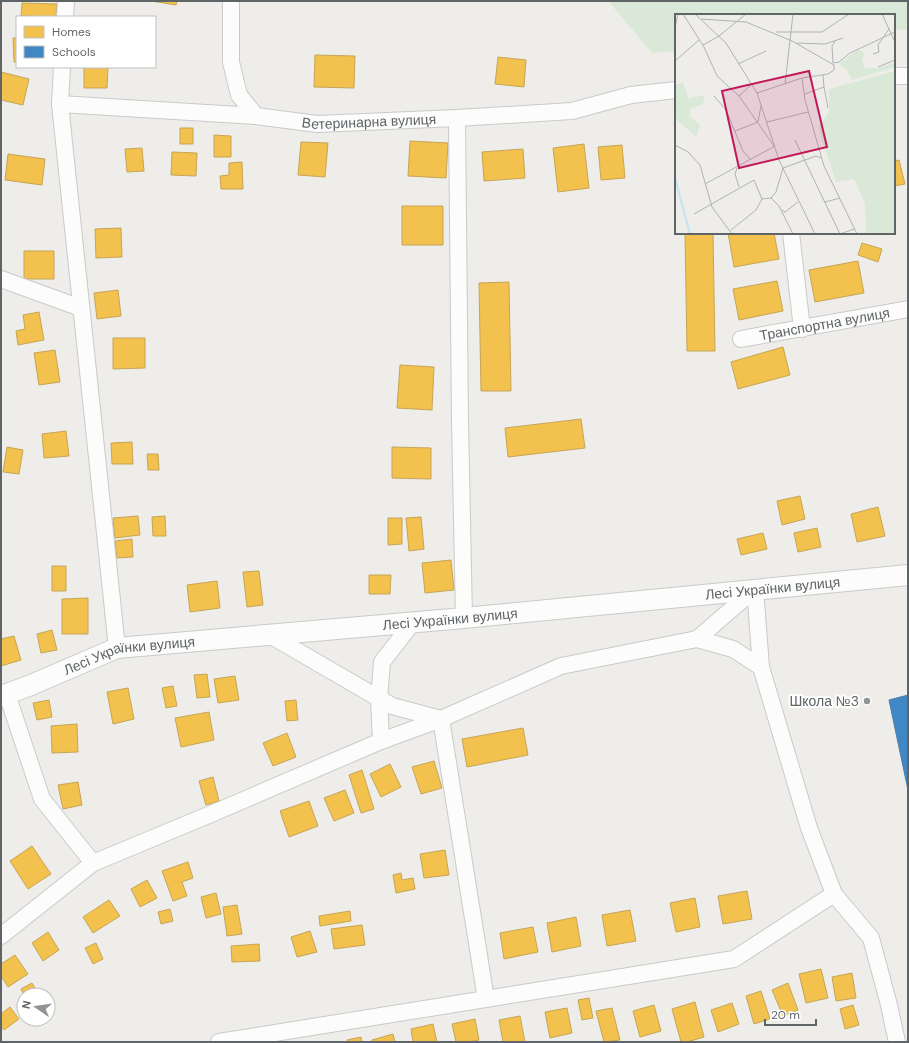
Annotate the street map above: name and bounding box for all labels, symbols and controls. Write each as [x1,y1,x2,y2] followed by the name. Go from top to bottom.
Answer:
[675,14,895,234] inset map
[16,16,156,68] legend
[52,24,91,40] text: Homes
[52,44,96,60] text: Schools
[301,110,437,133] street label: Ветеринарна вулиця
[758,303,891,345] street label: Транспортна вулиця
[704,573,841,604] street label: Лесі Українки вулиця
[382,604,519,634] street label: Лесі Українки вулиця
[61,632,196,679] street label: Лесі Українки вулиця
[789,692,859,710] place label: Школа №3
[862,696,872,706] marker: Школа №3
[16,987,56,1027] north arrow
[19,999,34,1010] text: N
[765,1001,816,1027] scale bar
[771,1007,800,1023] text: 20 m

